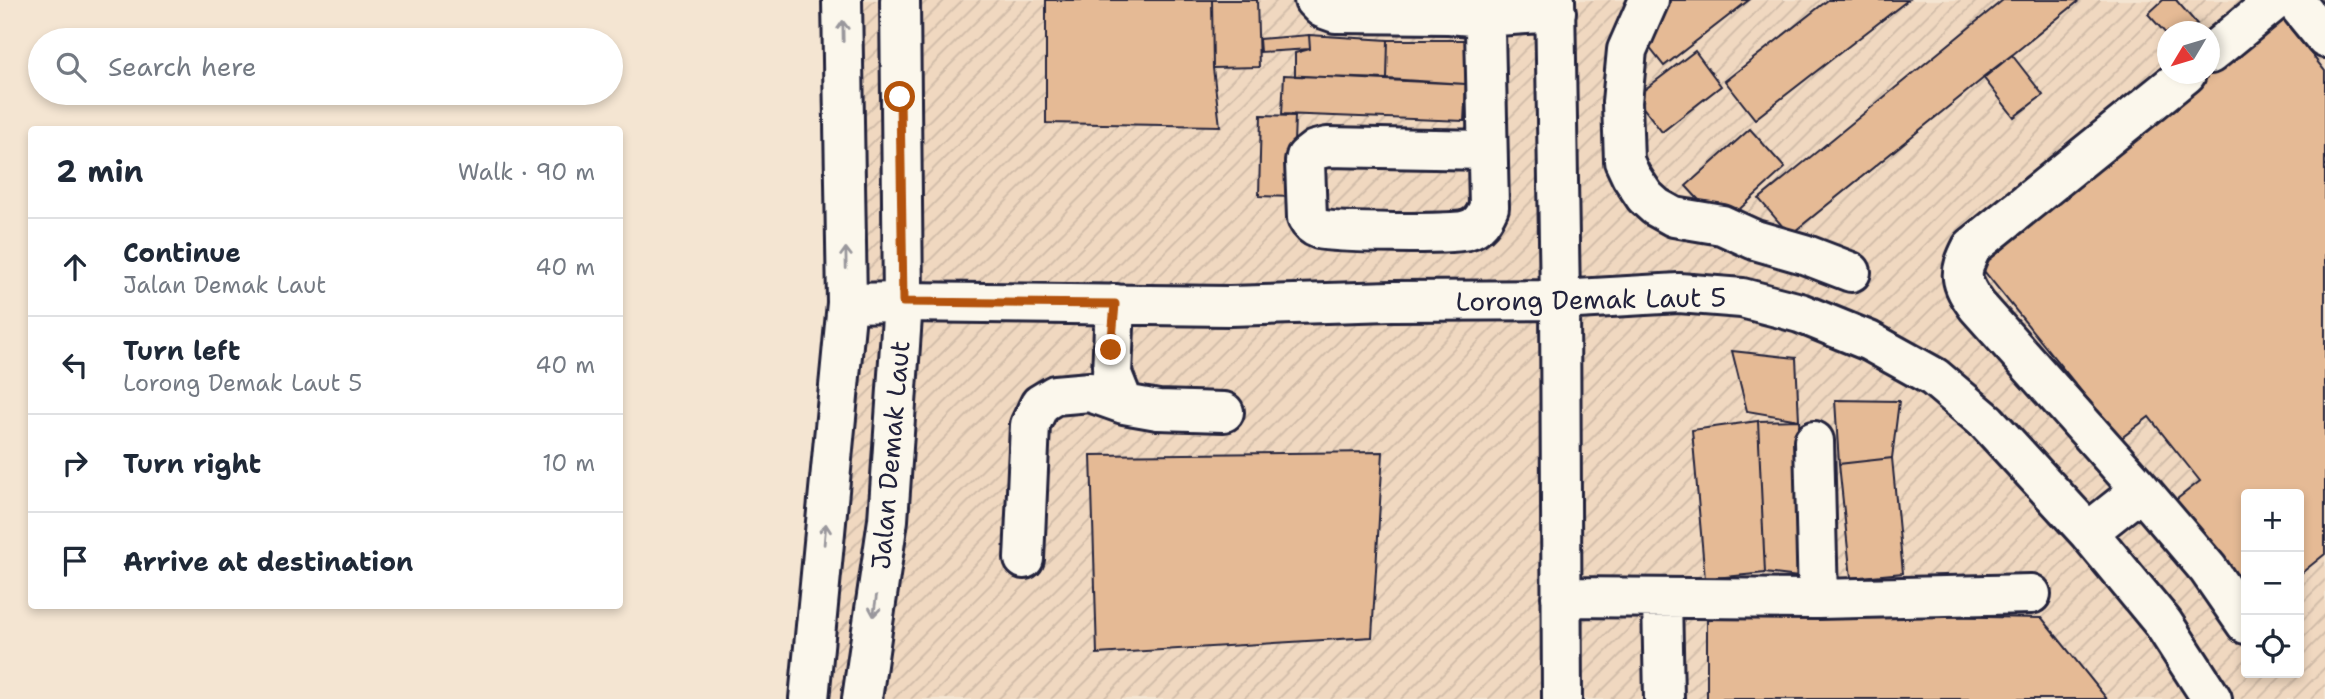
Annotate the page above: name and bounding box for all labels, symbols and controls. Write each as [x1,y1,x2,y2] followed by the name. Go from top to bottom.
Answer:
[836,19,850,42] one-way arrow
[2157,21,2220,84] north arrow
[28,28,623,105] search box
[52,48,90,86] icon: search
[108,49,257,84] text: Search here
[884,81,915,112] route start
[56,151,143,192] text: 2 min
[458,157,595,187] text: Walk · 90 m
[123,235,241,270] text: Continue
[839,247,853,270] one-way arrow
[56,248,94,286] icon: ahead
[535,252,595,282] text: 40 m
[123,270,326,300] text: Jalan Demak Laut
[1455,279,1727,319] street label: Lorong Demak Laut 5
[123,333,240,368] text: Turn left
[1095,334,1126,365] route end
[863,339,917,571] street label: Jalan Demak Laut
[56,346,94,384] icon: left
[535,350,595,380] text: 40 m
[123,368,362,398] text: Lorong Demak Laut 5
[56,444,94,482] icon: right
[123,446,261,481] text: Turn right
[542,448,595,478] text: 10 m
[2241,489,2304,678] map controls
[2241,489,2304,552] button: +
[819,523,832,545] one-way arrow
[56,542,94,580] icon: arrive
[123,544,413,579] text: Arrive at destination
[2241,552,2304,615] button: −
[869,594,882,617] one-way arrow
[2241,615,2304,678] button: locate

